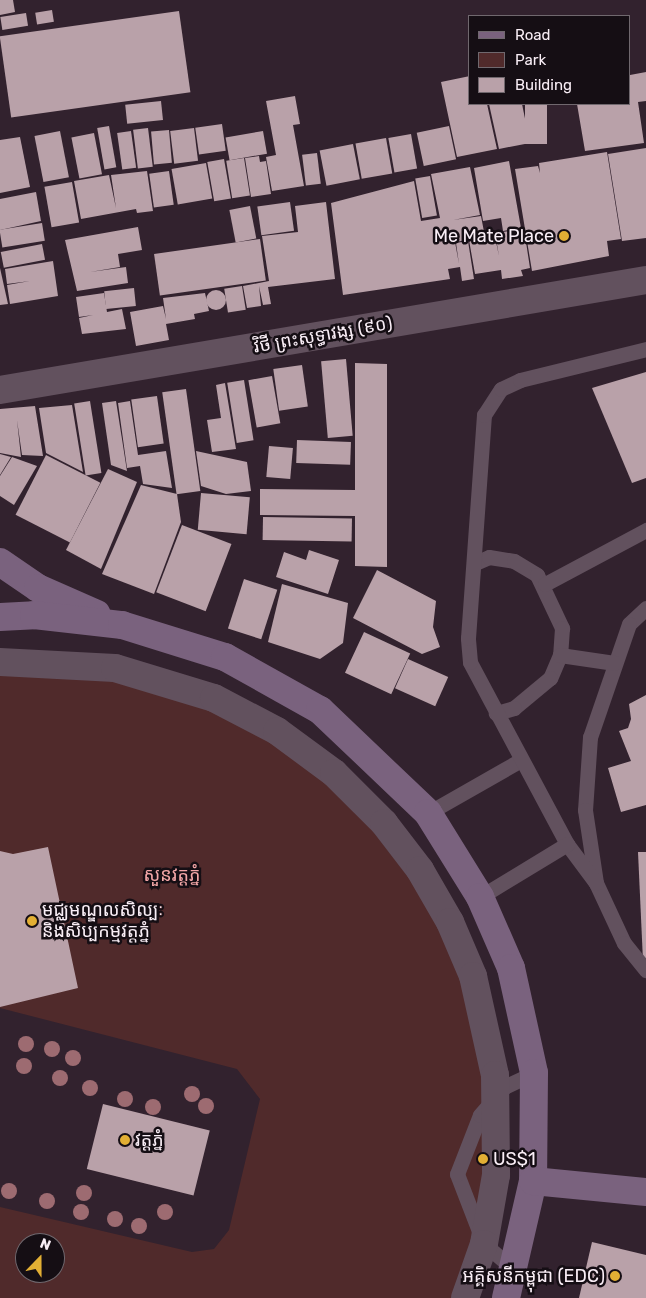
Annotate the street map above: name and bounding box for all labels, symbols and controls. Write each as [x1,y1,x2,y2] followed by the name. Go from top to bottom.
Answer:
[468,15,631,105] legend
[515,26,551,44] text: Road
[515,51,546,69] text: Park
[515,76,572,94] text: Building
[434,225,554,247] place label: Me Mate Place
[558,230,570,242] marker: Me Mate Place
[252,312,394,358] street label: វិថី ព្រះសុទ្ធាវង្ស (៩០)
[144,864,200,886] park label: សួនវត្ដភ្នំ
[42,900,163,942] place label: មជ្ឈមណ្ឌលសិល្បៈ និងសិប្បកម្មវត្តភ្នំ
[26,915,38,927] marker: មជ្ឈមណ្ឌលសិល្បៈ និងសិប្បកម្មវត្តភ្នំ
[135,1129,164,1151] place label: វត្ដភ្នំ
[119,1134,131,1146] marker: វត្ដភ្នំ
[493,1148,536,1170] place label: US$1
[477,1153,489,1165] marker: US$1
[15,1233,65,1283] north arrow
[38,1235,53,1254] text: N
[463,1265,605,1287] place label: អគ្គិសនីកម្ពុជា (EDC)
[609,1270,621,1282] marker: អគ្គិសនីកម្ពុជា (EDC)

